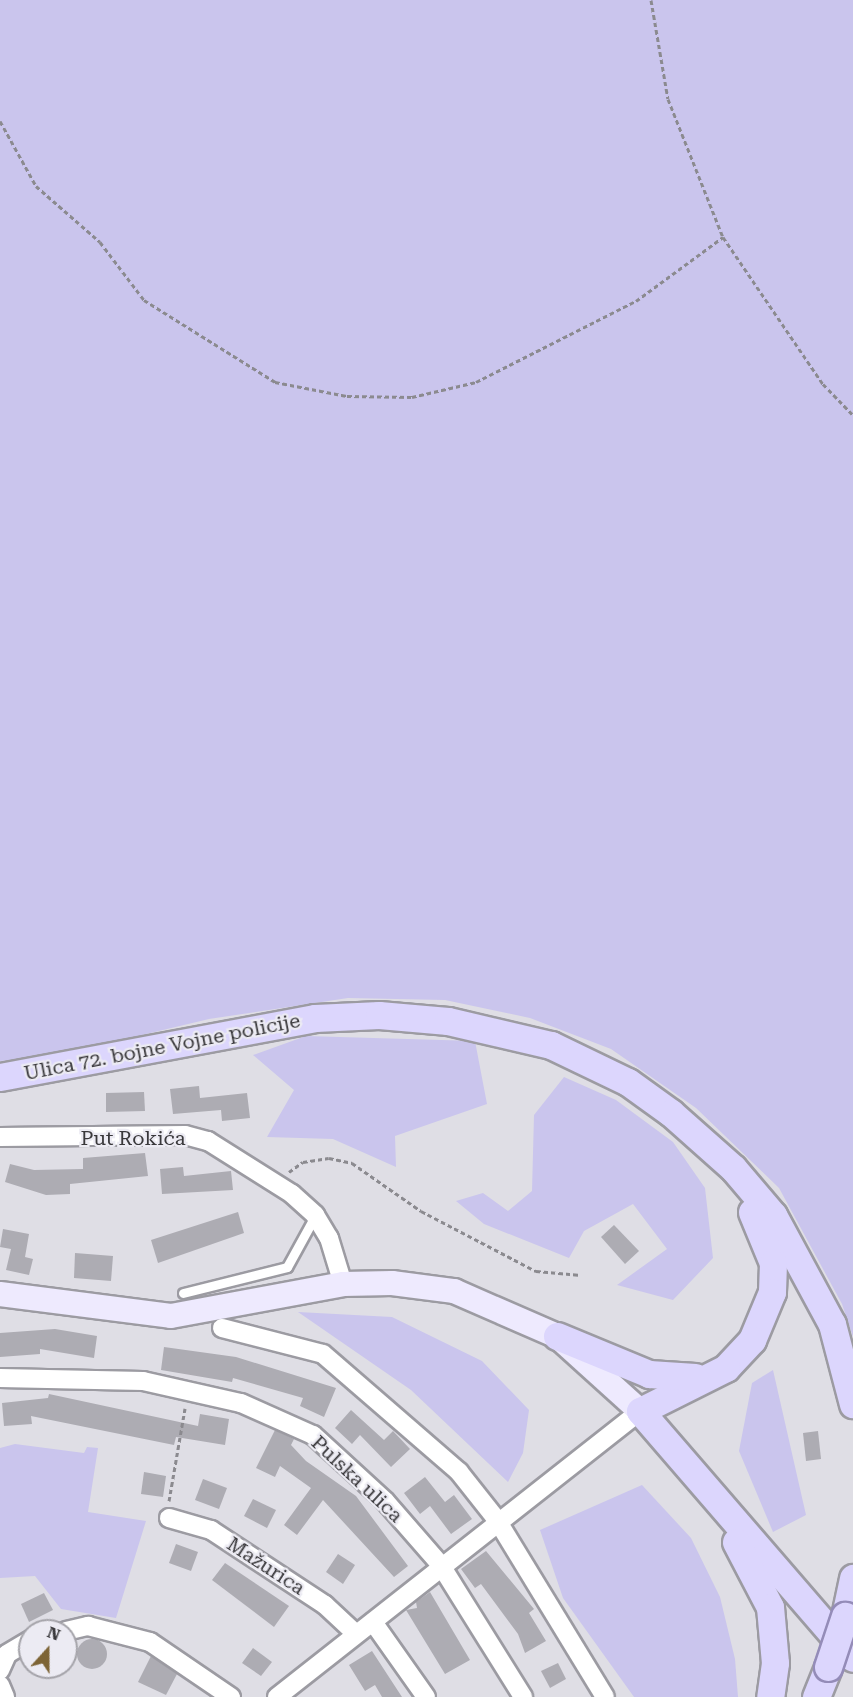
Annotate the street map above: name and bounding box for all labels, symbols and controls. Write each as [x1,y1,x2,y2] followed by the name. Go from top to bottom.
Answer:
[22,1008,302,1086] street label: Ulica 72. bojne Vojne policije
[80,1126,186,1150] street label: Put Rokića
[306,1431,408,1527] street label: Pulska ulica
[222,1532,310,1600] street label: Mažurica
[18,1619,78,1679] north arrow
[45,1623,63,1645] text: N

